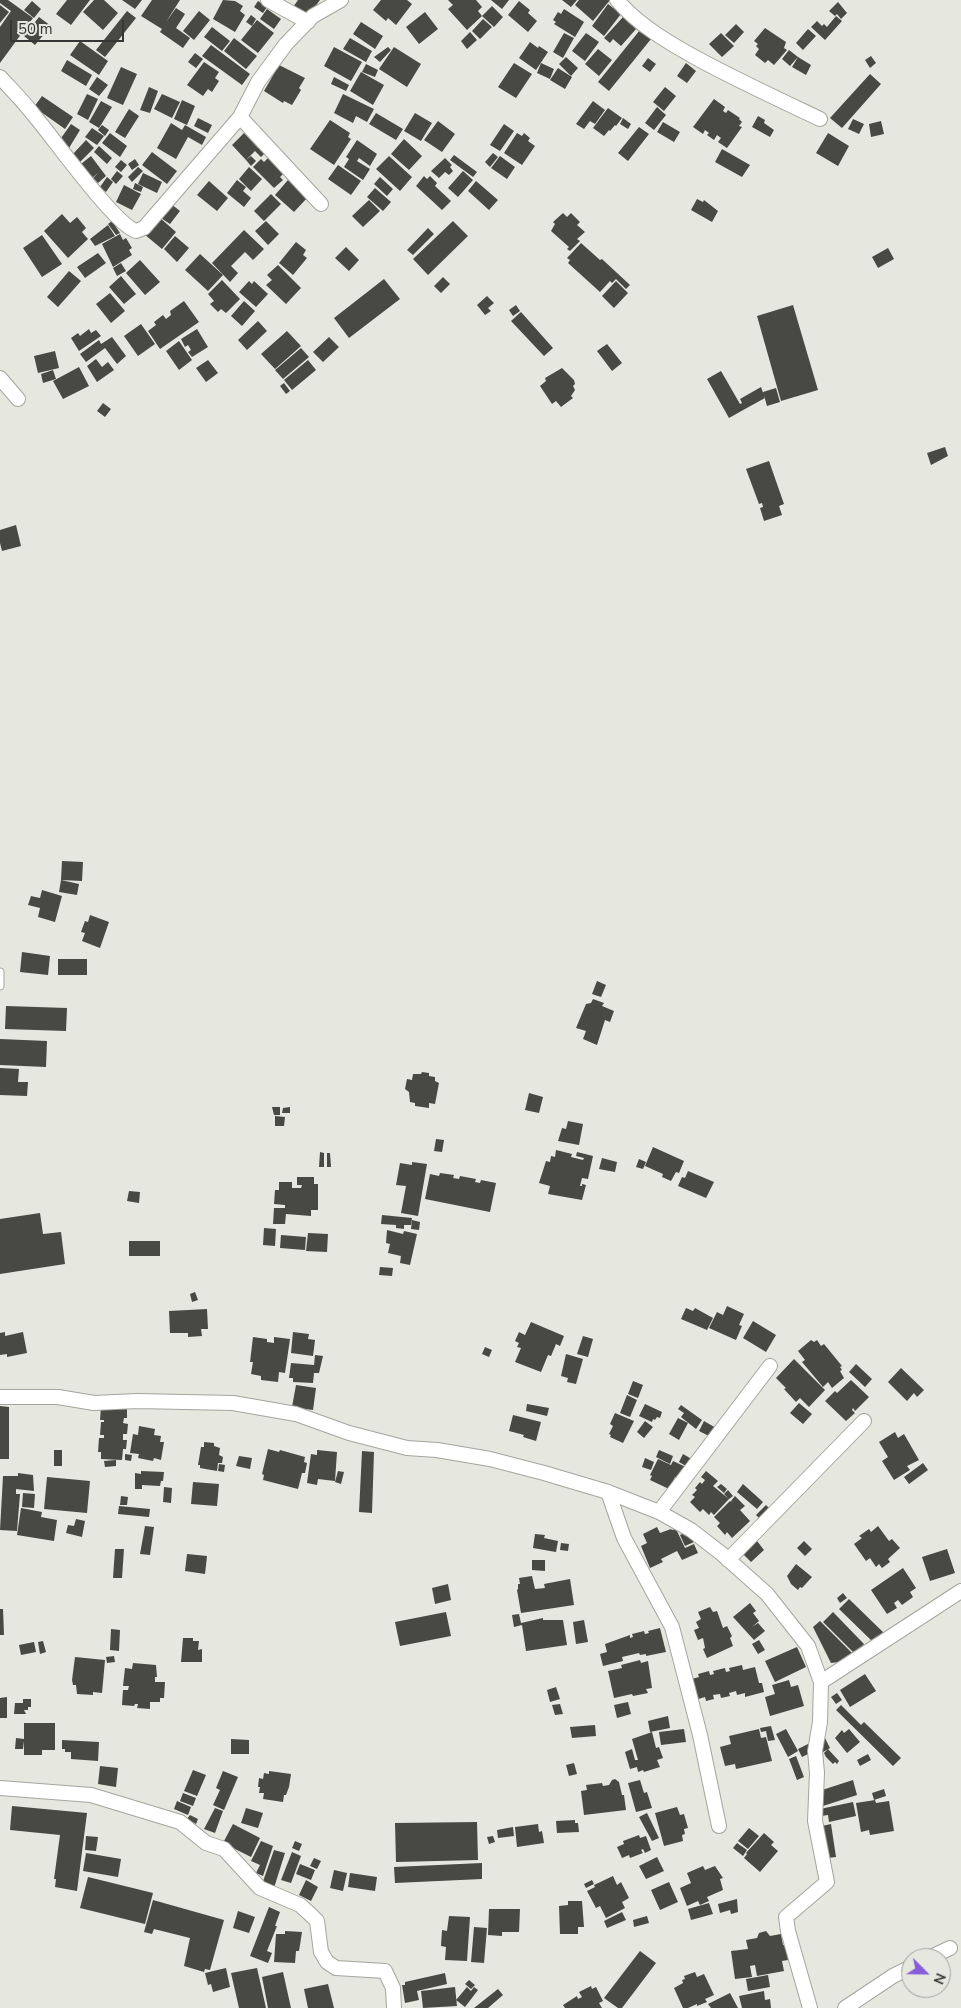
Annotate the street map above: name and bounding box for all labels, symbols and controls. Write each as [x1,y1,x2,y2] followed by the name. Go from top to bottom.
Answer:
[12,10,126,42] scale bar
[18,19,53,39] text: 50 m
[901,1948,951,1998] north arrow
[929,1970,950,1987] text: N

